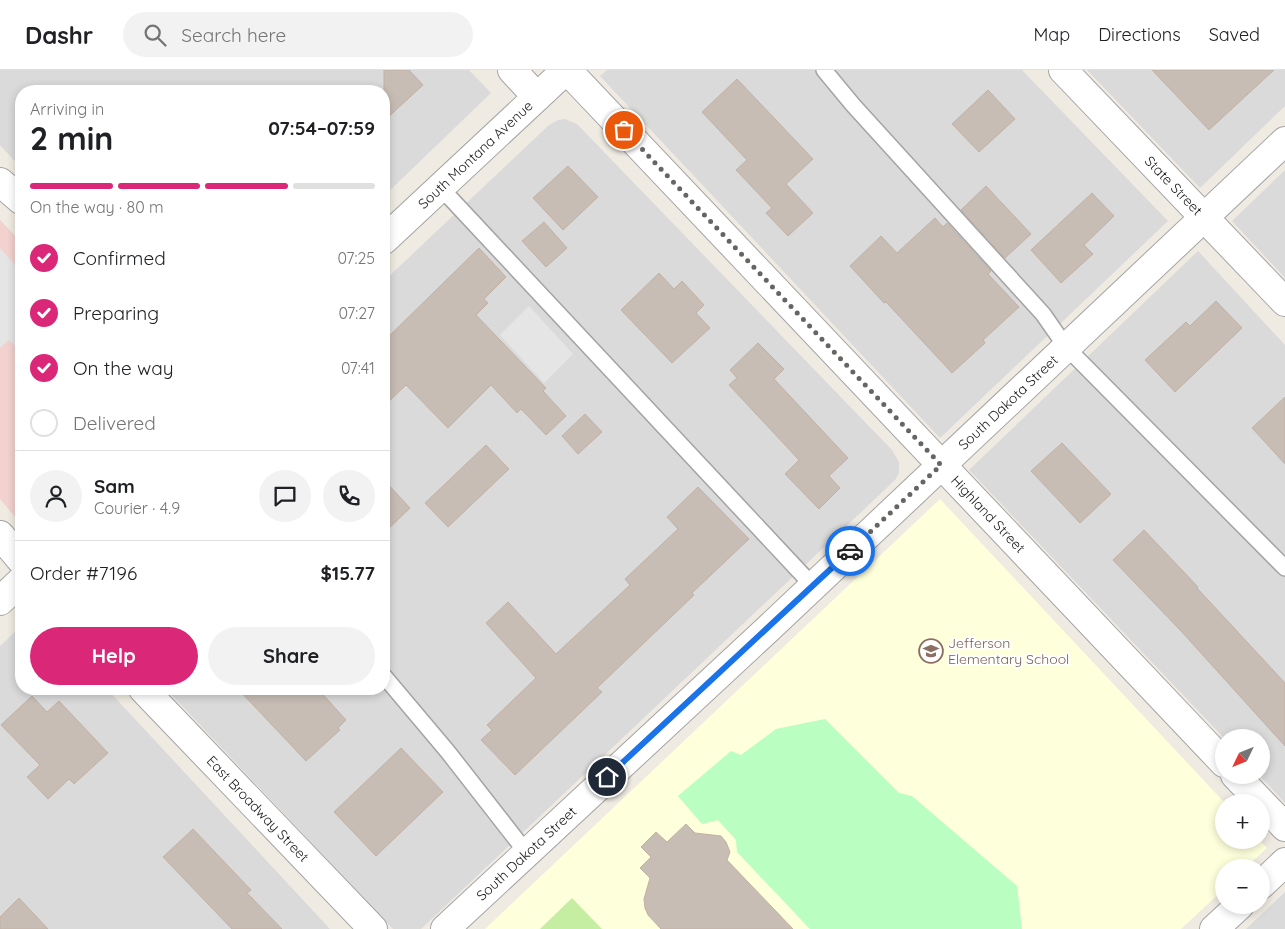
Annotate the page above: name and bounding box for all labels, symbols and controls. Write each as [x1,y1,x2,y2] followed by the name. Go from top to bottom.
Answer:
[123,12,473,57] search box
[25,20,93,50] text: Dashr
[141,21,169,49] icon: search
[181,23,286,47] text: Search here
[1033,23,1070,46] text: Map
[1098,23,1181,46] text: Directions
[1209,23,1260,46] text: Saved
[414,97,537,213] street label: South Montana Avenue
[30,99,104,119] text: Arriving in
[603,109,645,151] pin
[268,116,375,140] text: 07:54–07:59
[610,116,638,144] icon: bag
[30,118,113,158] text: 2 min
[1141,152,1207,219] street label: State Street
[30,197,164,217] text: On the way · 80 m
[30,244,58,272] icon: check
[73,246,166,270] text: Confirmed
[338,248,375,268] text: 07:25
[30,299,58,327] icon: check
[73,301,159,325] text: Preparing
[338,303,375,323] text: 07:27
[954,351,1062,454] street label: South Dakota Street
[30,354,58,382] icon: check
[73,356,174,380] text: On the way
[341,358,375,378] text: 07:41
[73,411,156,435] text: Delivered
[30,470,82,522] button: person
[259,470,311,522] button: chat
[323,470,375,522] button: phone
[947,472,1029,557] street label: Highland Street
[94,474,135,498] text: Sam
[94,498,180,518] text: Courier · 4.9
[825,526,875,576] courier
[836,537,864,565] icon: car
[30,561,137,585] text: Order #7196
[320,561,375,585] text: $15.77
[30,627,198,685] button: Help
[208,627,375,685] button: Share
[948,634,1069,668] place label: Jefferson Elementary School
[918,638,944,664] school or university icon: Jefferson Elementary School
[1215,729,1270,784] north arrow
[1215,729,1270,914] map controls
[203,752,313,866] street label: East Broadway Street
[586,756,628,798] pin
[593,763,621,791] icon: home
[1215,794,1270,849] button: +
[472,802,580,904] street label: South Dakota Street
[1215,859,1270,914] button: −

